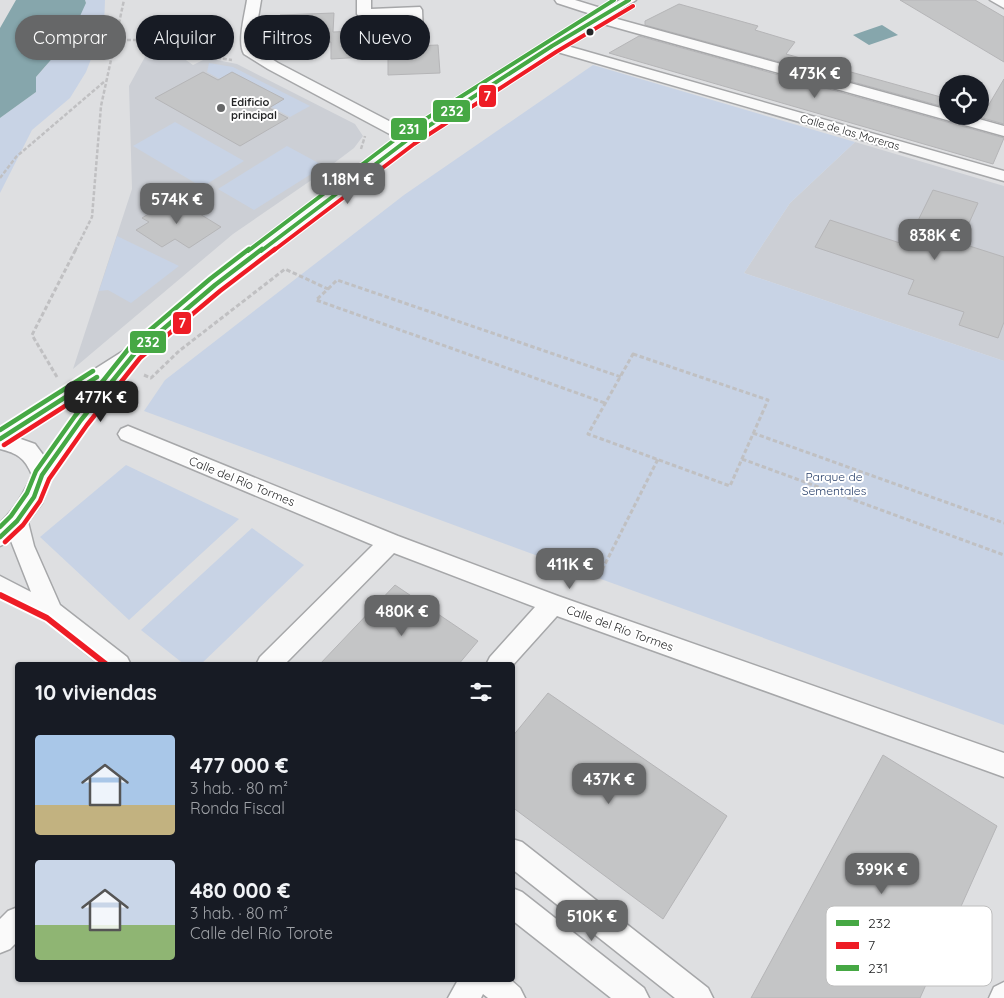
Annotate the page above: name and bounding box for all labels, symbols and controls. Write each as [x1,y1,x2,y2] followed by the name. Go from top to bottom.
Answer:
[15,15,126,60] chip: Comprar
[136,15,234,60] chip: Alquilar
[244,15,330,60] chip: Filtros
[340,15,430,60] chip: Nuevo
[585,27,595,37] unlabelled marker
[774,56,856,99] pin: 473K €
[789,63,841,83] text: 473K €
[939,75,989,125] map controls
[939,75,989,125] button: locate
[478,84,497,108] line badge: 7
[483,87,491,105] text: 7
[231,95,277,122] place label: Edificio principal
[432,99,471,123] line badge: 232
[215,102,227,114] marker: Edificio principal
[440,102,464,120] text: 232
[798,111,902,153] street label: Calle de las Moreras
[390,117,428,141] line badge: 231
[399,120,419,138] text: 231
[302,162,394,205] pin: 1.18M €
[322,169,374,189] text: 1.18M €
[136,182,218,225] pin: 574K €
[151,189,203,209] text: 574K €
[894,218,976,261] pin: 838K €
[909,225,961,245] text: 838K €
[172,311,192,335] line badge: 7
[178,314,186,332] text: 7
[129,330,167,354] line badge: 232
[136,333,160,351] text: 232
[60,380,142,423] pin: 477K €
[75,387,127,407] text: 477K €
[187,453,297,509] street label: Calle del Río Tormes
[802,469,867,498] park label: Parque de Sementales
[529,548,611,590] pin: 411K €
[547,554,593,574] text: 411K €
[361,594,443,637] pin: 480K €
[376,601,429,621] text: 480K €
[564,602,676,654] street label: Calle del Río Tormes
[467,678,495,706] icon: filters
[35,679,157,705] text: 10 viviendas
[190,752,288,778] text: 477 000 €
[75,755,135,815] icon: home
[568,762,650,805] pin: 437K €
[583,769,635,789] text: 437K €
[190,778,288,798] text: 3 hab. · 80 m²
[190,798,285,818] text: Ronda Fiscal
[841,852,923,895] pin: 399K €
[856,859,908,879] text: 399K €
[190,877,290,903] text: 480 000 €
[75,880,135,940] icon: home
[551,900,633,942] pin: 510K €
[190,903,288,923] text: 3 hab. · 80 m²
[567,906,617,926] text: 510K €
[826,906,992,986] legend
[868,914,891,932] text: 232
[190,923,333,943] text: Calle del Río Torote
[868,936,875,954] text: 7
[868,959,888,977] text: 231

